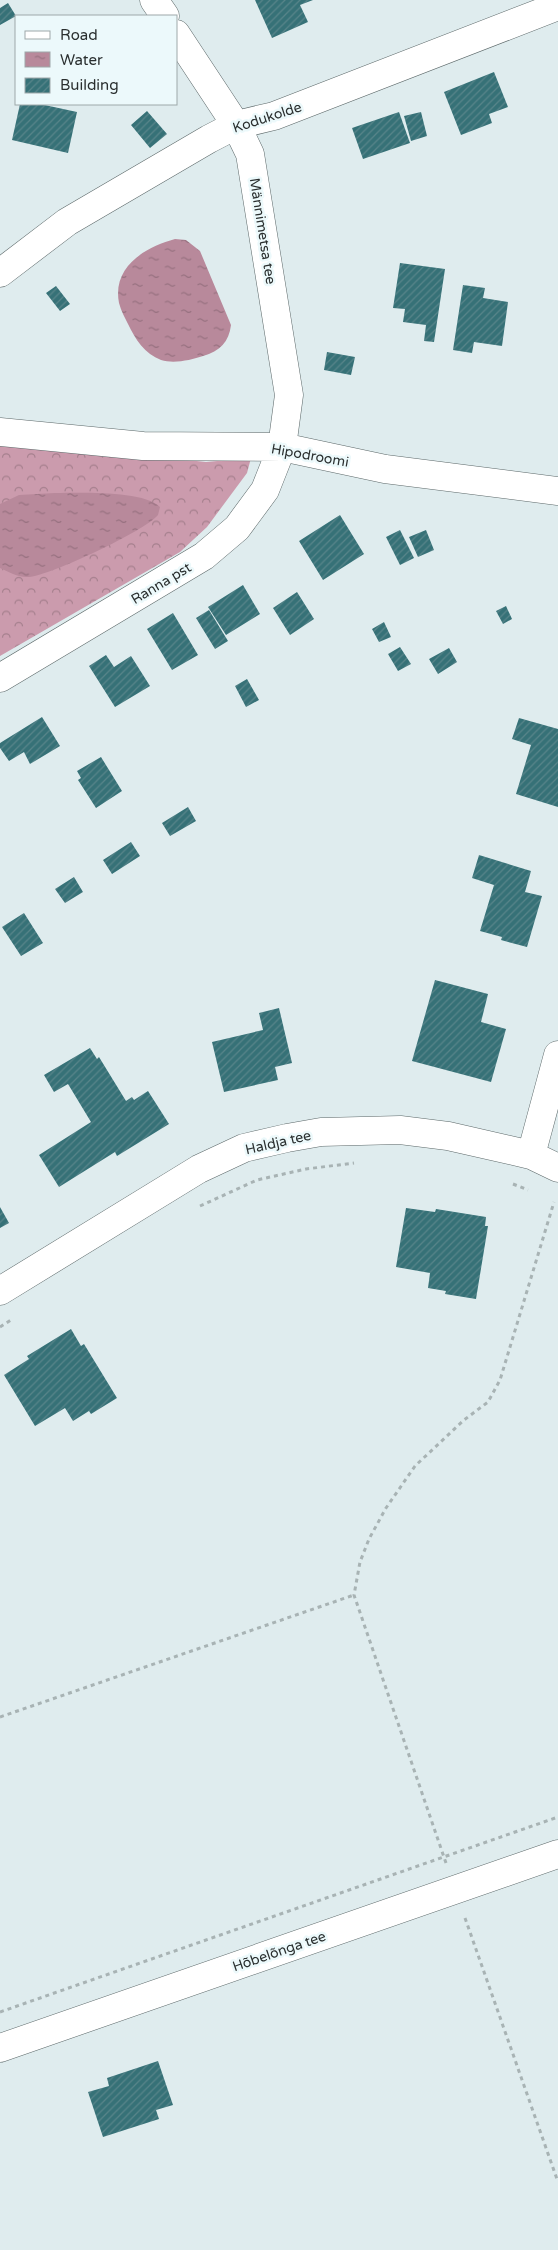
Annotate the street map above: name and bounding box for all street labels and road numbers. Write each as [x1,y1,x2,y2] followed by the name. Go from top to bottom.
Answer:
[231,98,304,137] street label: Kodukolde
[246,177,279,286] street label: Männimetsa tee
[270,440,350,471] street label: Hipodroomi
[128,558,195,608] street label: Ranna pst
[244,1127,313,1158] street label: Haldja tee
[230,1928,328,1975] street label: Hõbelõnga tee

